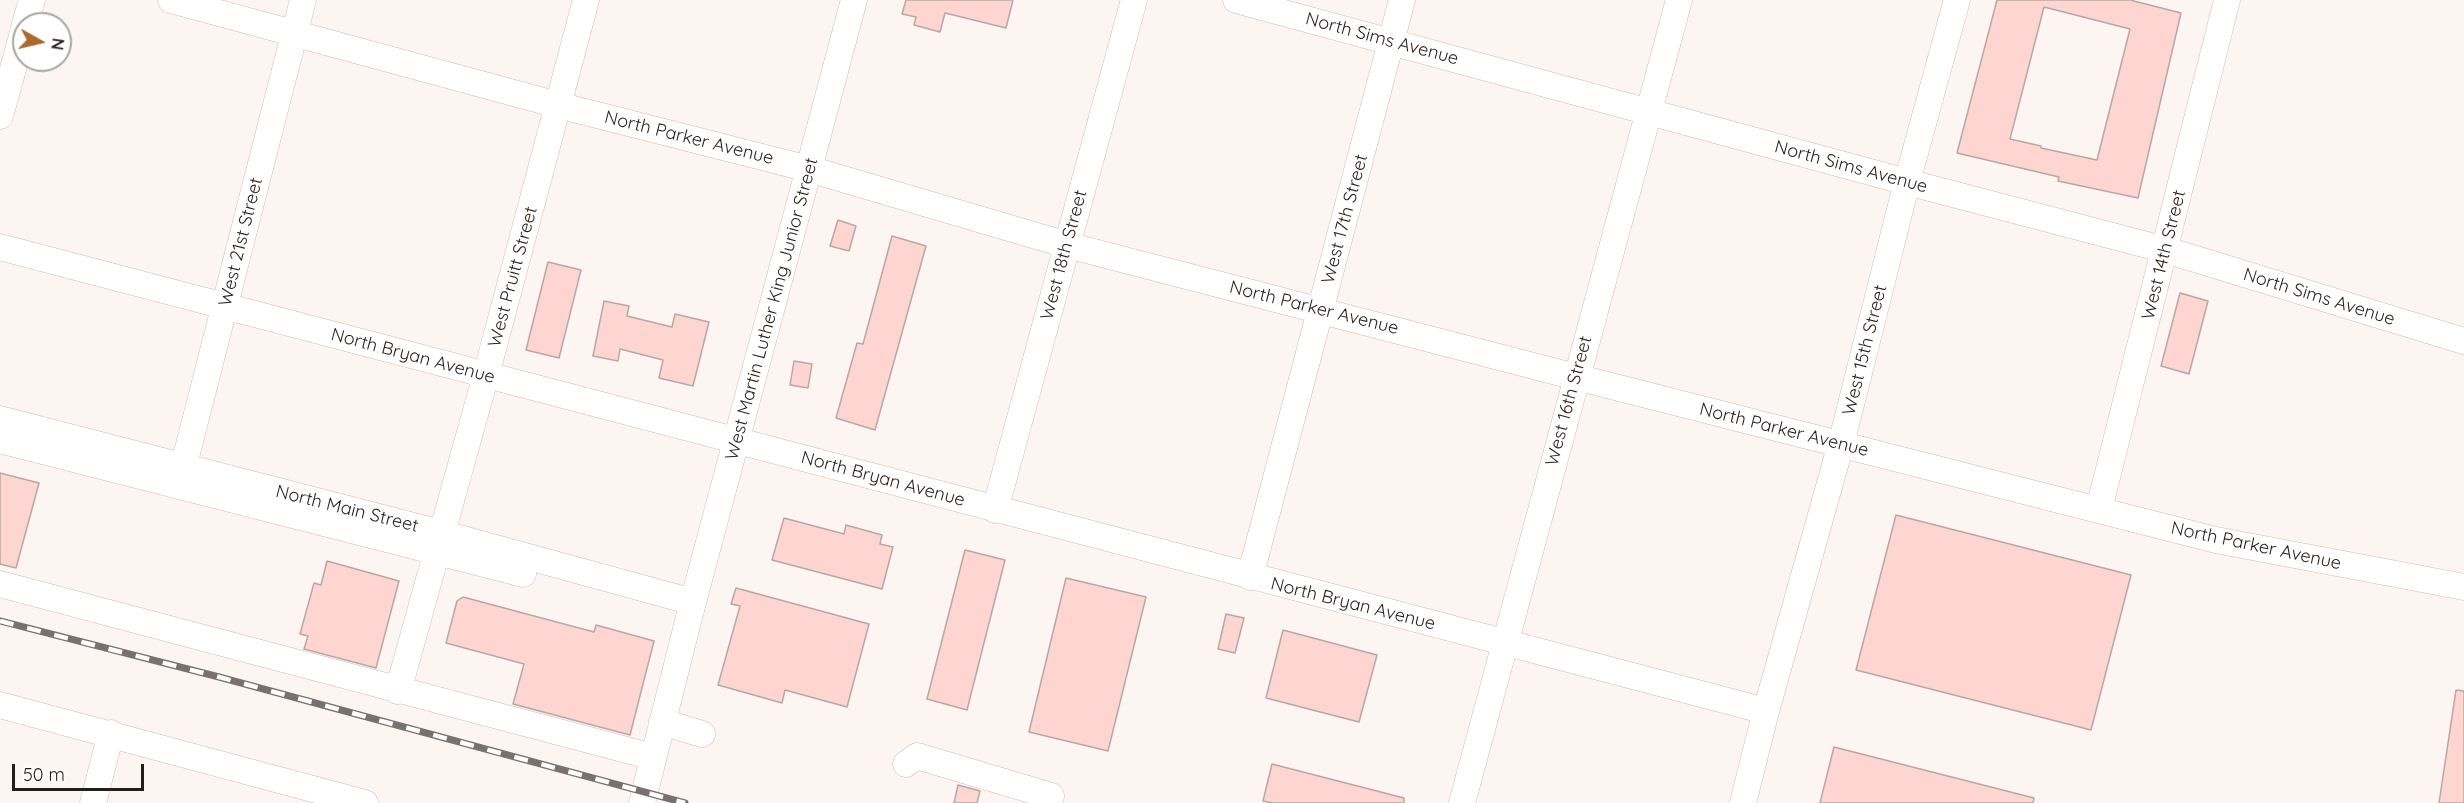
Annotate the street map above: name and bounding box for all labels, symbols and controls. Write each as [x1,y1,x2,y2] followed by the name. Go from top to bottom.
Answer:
[1303,8,1461,70] street label: North Sims Avenue
[12,12,72,72] north arrow
[47,37,69,51] text: N
[602,107,776,169] street label: North Parker Avenue
[1772,136,1930,198] street label: North Sims Avenue
[1317,152,1373,286] street label: West 17th Street
[721,155,823,463] street label: West Martin Luther King Junior Street
[215,175,267,309] street label: West 21st Street
[1036,188,1092,322] street label: West 18th Street
[2137,188,2191,322] street label: West 14th Street
[484,204,542,350] street label: West Pruitt Street
[2241,264,2397,330] street label: North Sims Avenue
[1227,277,1401,339] street label: North Parker Avenue
[1838,283,1892,417] street label: West 15th Street
[329,324,497,388] street label: North Bryan Avenue
[1541,334,1597,468] street label: West 16th Street
[1697,399,1871,461] street label: North Parker Avenue
[799,447,967,511] street label: North Bryan Avenue
[273,481,421,537] street label: North Main Street
[2169,517,2343,575] street label: North Parker Avenue
[1268,573,1438,635] street label: North Bryan Avenue
[15,752,147,790] scale bar
[23,763,65,786] text: 50 m

